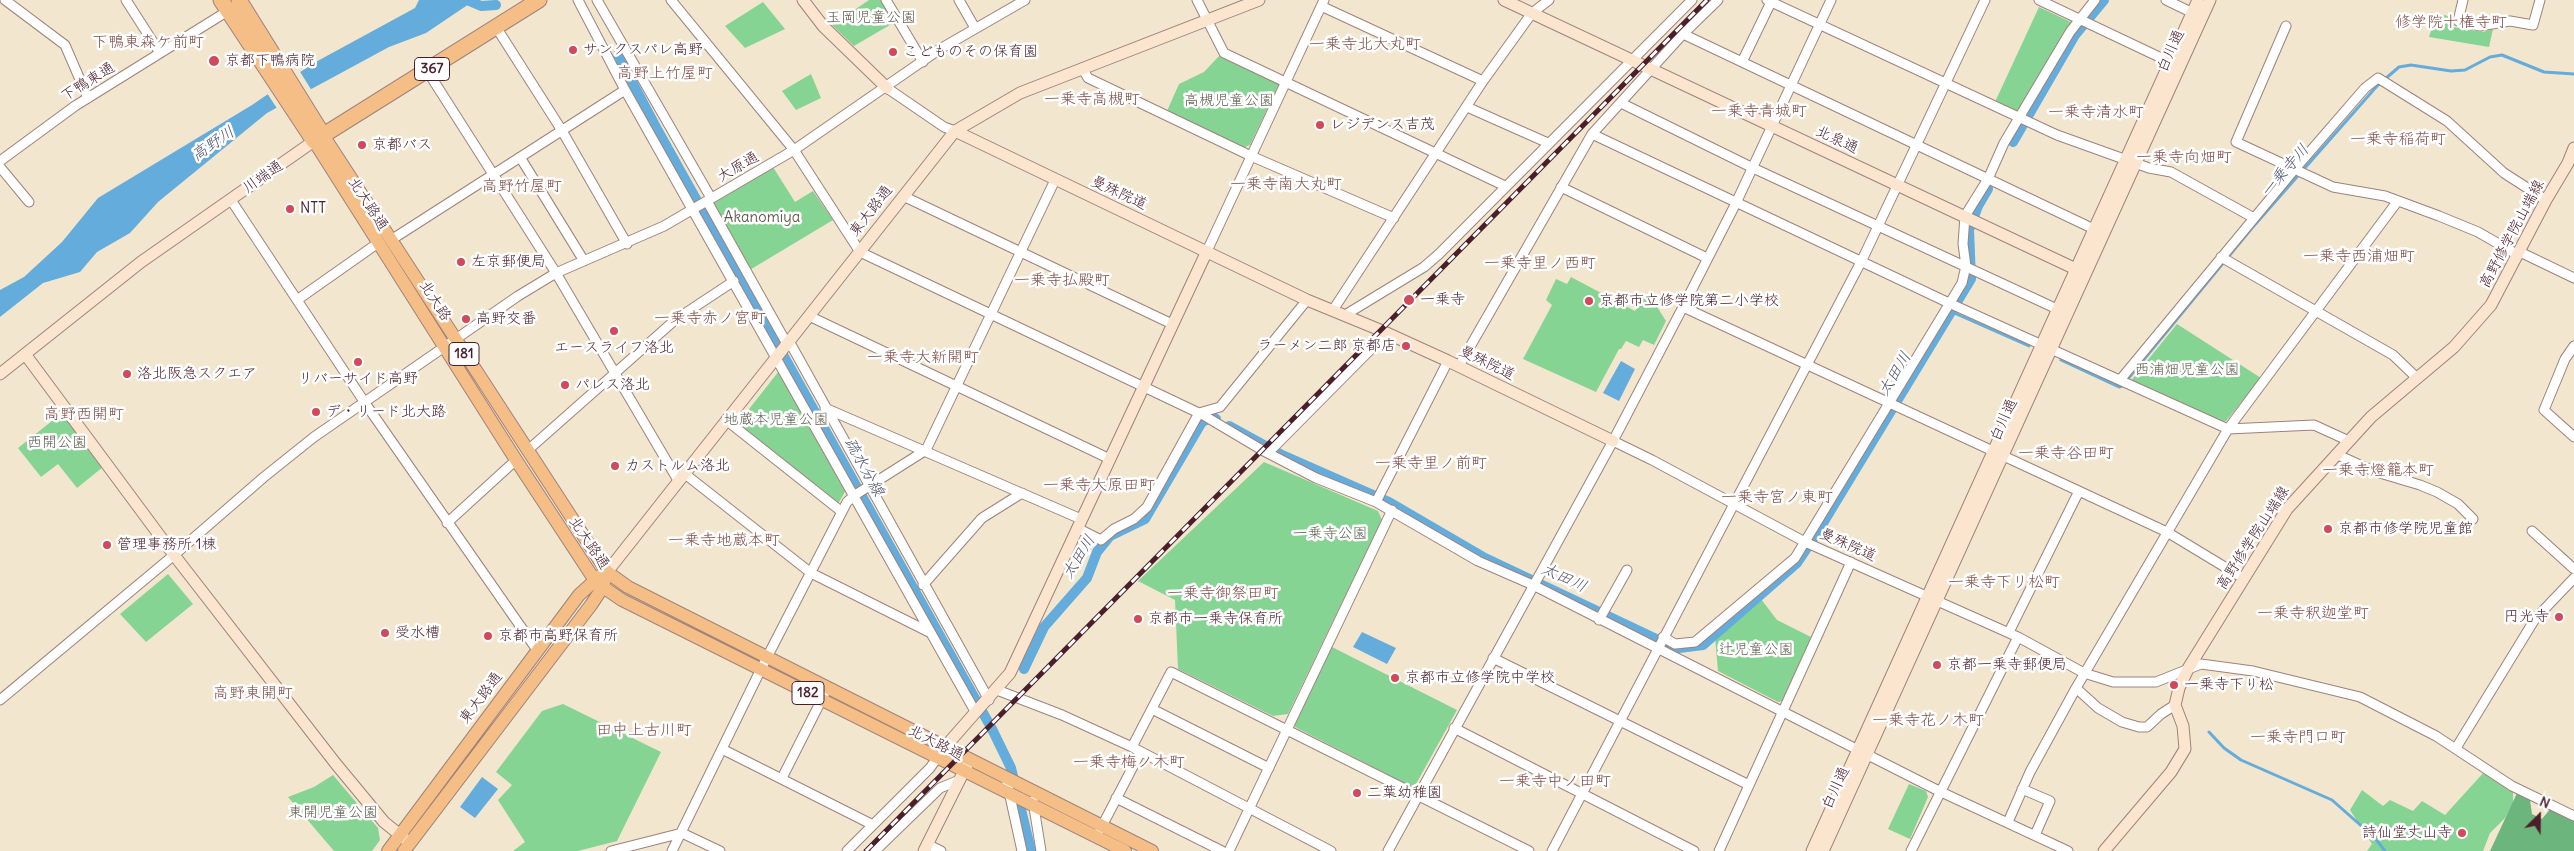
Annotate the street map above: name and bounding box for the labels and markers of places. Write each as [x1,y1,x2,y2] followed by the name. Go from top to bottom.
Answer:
[583,41,703,59] place label: サンクスパレ高野
[903,43,1038,61] place label: こどものその保育園
[567,44,579,56] marker: サンクスパレ高野
[887,46,899,58] marker: こどものその保育園
[225,52,315,70] place label: 京都下鴨病院
[207,54,221,68] marker: 京都下鴨病院
[1330,116,1435,134] place label: レジデンス吉茂
[1314,119,1326,131] marker: レジデンス吉茂
[372,136,432,154] place label: 京都バス
[356,139,368,151] marker: 京都バス
[300,200,326,218] place label: NTT
[284,203,296,215] marker: NTT
[471,253,546,271] place label: 左京郵便局
[455,256,467,268] marker: 左京郵便局
[1420,291,1465,309] place label: 一乗寺
[1599,292,1779,310] place label: 京都市立修学院第二小学校
[1402,293,1416,307] marker: 一乗寺
[1583,295,1595,307] marker: 京都市立修学院第二小学校
[476,310,536,328] place label: 高野交番
[460,313,472,325] marker: 高野交番
[608,325,620,337] marker: エースライフ洛北
[1257,337,1396,355] place label: ラーメン二郎 京都店
[554,339,674,357] place label: エースライフ洛北
[1400,340,1412,352] marker: ラーメン二郎 京都店
[352,356,364,368] marker: リバーサイド高野
[137,365,257,383] place label: 洛北阪急スクエア
[121,368,133,380] marker: 洛北阪急スクエア
[298,370,418,388] place label: リバーサイド高野
[575,376,650,394] place label: パレス洛北
[559,379,571,391] marker: パレス洛北
[326,403,446,421] place label: デ・リード北大路
[310,406,322,418] marker: デ・リード北大路
[625,457,730,475] place label: カストルム洛北
[609,460,621,472] marker: カストルム洛北
[2338,520,2473,538] place label: 京都市修学院児童館
[2322,523,2334,535] marker: 京都市修学院児童館
[117,536,217,554] place label: 管理事務所 1棟
[101,539,113,551] marker: 管理事務所 1棟
[2504,608,2549,626] place label: 円光寺
[1148,610,1283,628] place label: 京都市一乗寺保育所
[2553,611,2565,623] marker: 円光寺
[1132,613,1144,625] marker: 京都市一乗寺保育所
[395,624,440,642] place label: 受水槽
[379,627,391,639] marker: 受水槽
[498,627,618,645] place label: 京都市高野保育所
[482,630,494,642] marker: 京都市高野保育所
[1947,656,2067,674] place label: 京都一乗寺郵便局
[1931,659,1943,671] marker: 京都一乗寺郵便局
[1405,669,1555,687] place label: 京都市立修学院中学校
[1389,672,1401,684] marker: 京都市立修学院中学校
[2184,676,2274,694] place label: 一乗寺下り松
[2168,679,2180,691] marker: 一乗寺下り松
[1367,784,1442,802] place label: 二葉幼稚園
[1351,787,1363,799] marker: 二葉幼稚園
[2362,824,2452,842] place label: 詩仙堂丈山寺
[2456,827,2468,839] marker: 詩仙堂丈山寺

